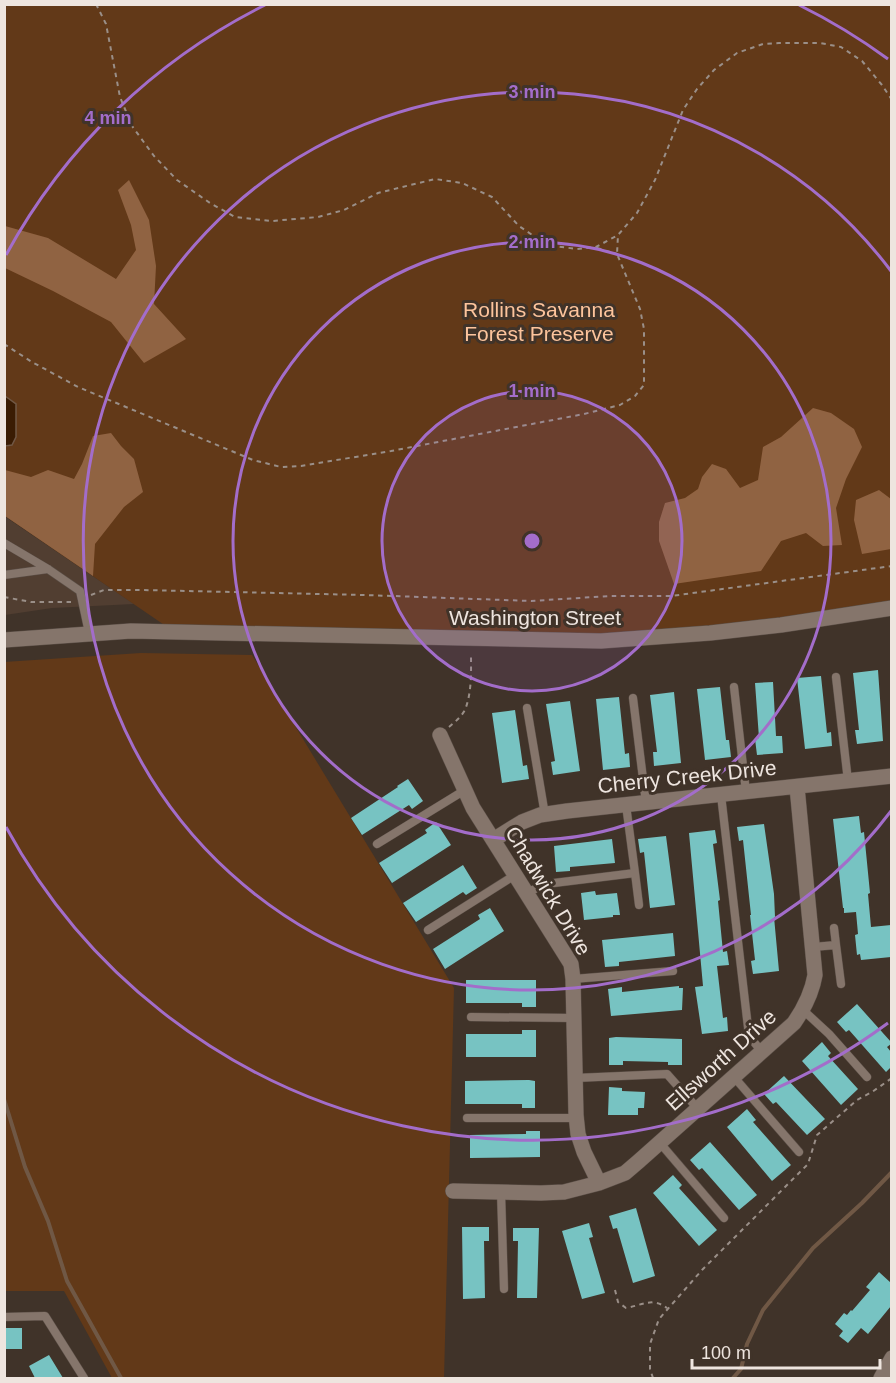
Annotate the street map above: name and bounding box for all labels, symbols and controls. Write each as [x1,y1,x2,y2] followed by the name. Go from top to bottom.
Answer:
[508,82,556,102] text: 3 min
[84,108,132,128] text: 4 min
[508,232,556,252] text: 2 min
[463,298,615,345] park label: Rollins Savanna Forest Preserve
[508,381,556,401] text: 1 min
[522,531,542,551] centre of rings
[449,606,621,629] street label: Washington Street
[596,756,778,797] street label: Cherry Creek Drive
[501,822,596,959] street label: Chadwick Drive
[661,1004,780,1115] street label: Ellsworth Drive
[692,1332,880,1370] scale bar
[701,1343,751,1363] text: 100 m

